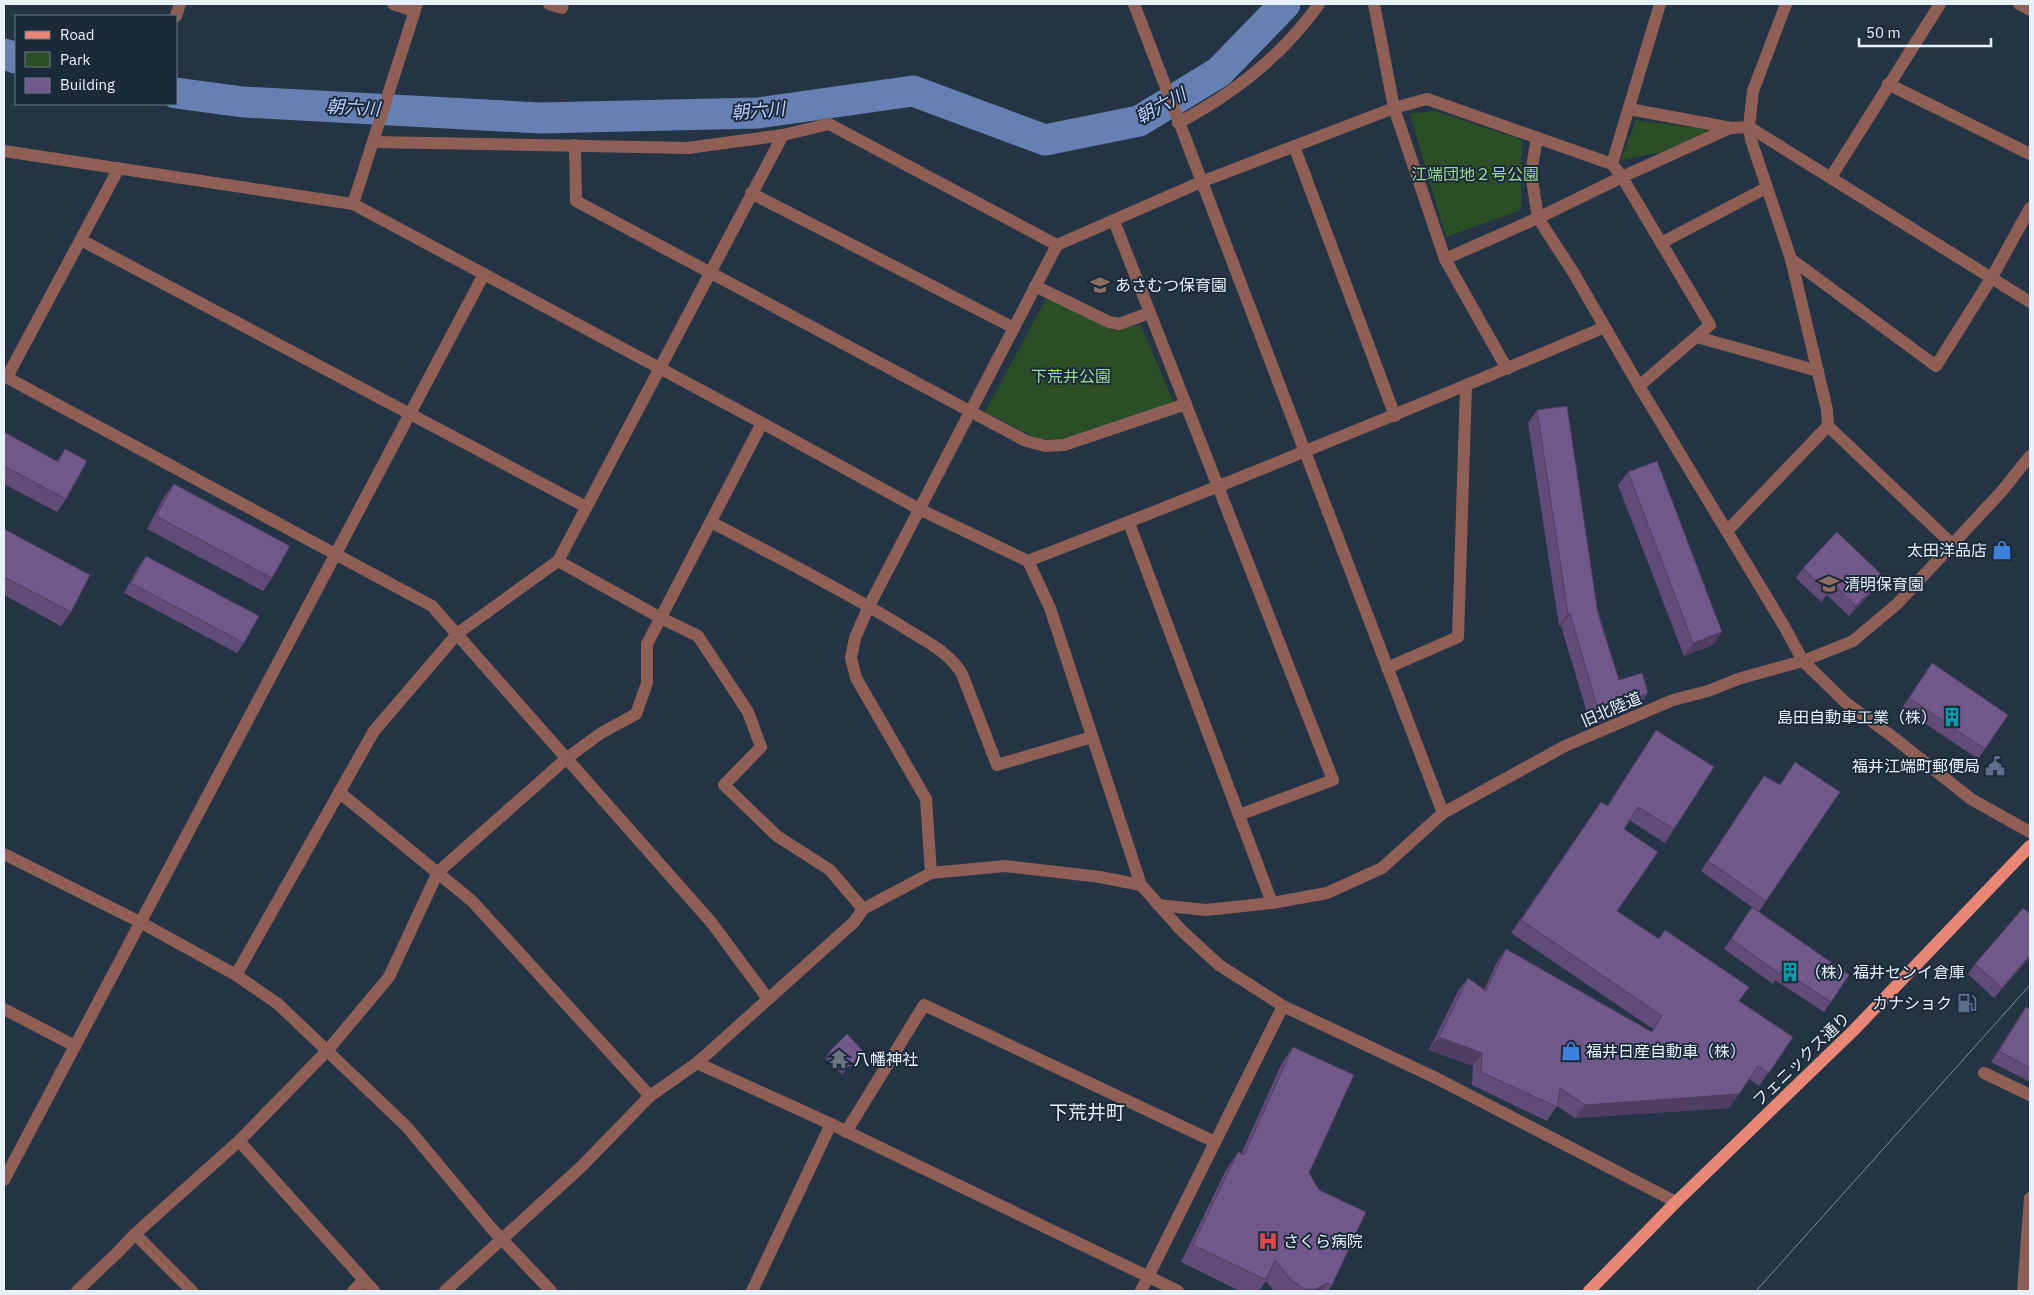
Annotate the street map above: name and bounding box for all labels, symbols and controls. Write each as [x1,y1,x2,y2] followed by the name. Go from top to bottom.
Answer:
[15,15,178,105] legend
[1859,15,1992,47] scale bar
[1866,23,1901,42] text: 50 m
[60,25,95,44] text: Road
[60,50,90,69] text: Park
[60,75,115,94] text: Building
[1132,81,1192,129] water label: 朝六川
[325,95,383,121] water label: 朝六川
[730,97,788,124] water label: 朝六川
[1411,164,1539,184] park label: 江端団地２号公園
[1089,274,1111,296] school or university icon: あさむつ保育園
[1115,275,1227,295] place label: あさむつ保育園
[1031,366,1111,386] park label: 下荒井公園
[1991,539,2013,561] shop icon: 太田洋品店
[1907,540,1987,560] place label: 太田洋品店
[1818,573,1840,595] school or university icon: 清明保育園
[1844,574,1924,594] place label: 清明保育園
[1578,687,1644,731] street label: 旧北陸道
[1941,706,1963,728] building icon: 島田自動車工業（株）
[1777,707,1937,727] place label: 島田自動車工業（株）
[1984,755,2006,777] public building icon: 福井江端町郵便局
[1852,756,1980,776] place label: 福井江端町郵便局
[1779,961,1801,983] building icon: （株）福井センイ倉庫
[1805,962,1965,982] place label: （株）福井センイ倉庫
[1956,992,1978,1014] fuel station icon: カナショク
[1872,993,1952,1013] place label: カナショク
[1748,1008,1854,1110] street label: フェニックス通り
[1560,1040,1582,1062] shop icon: 福井日産自動車（株）
[1586,1041,1746,1061] place label: 福井日産自動車（株）
[828,1048,850,1070] temple icon: 八幡神社
[854,1049,918,1069] place label: 八幡神社
[1049,1100,1125,1124] district label: 下荒井町
[1257,1230,1279,1252] hospital icon: さくら病院
[1283,1231,1363,1251] place label: さくら病院

